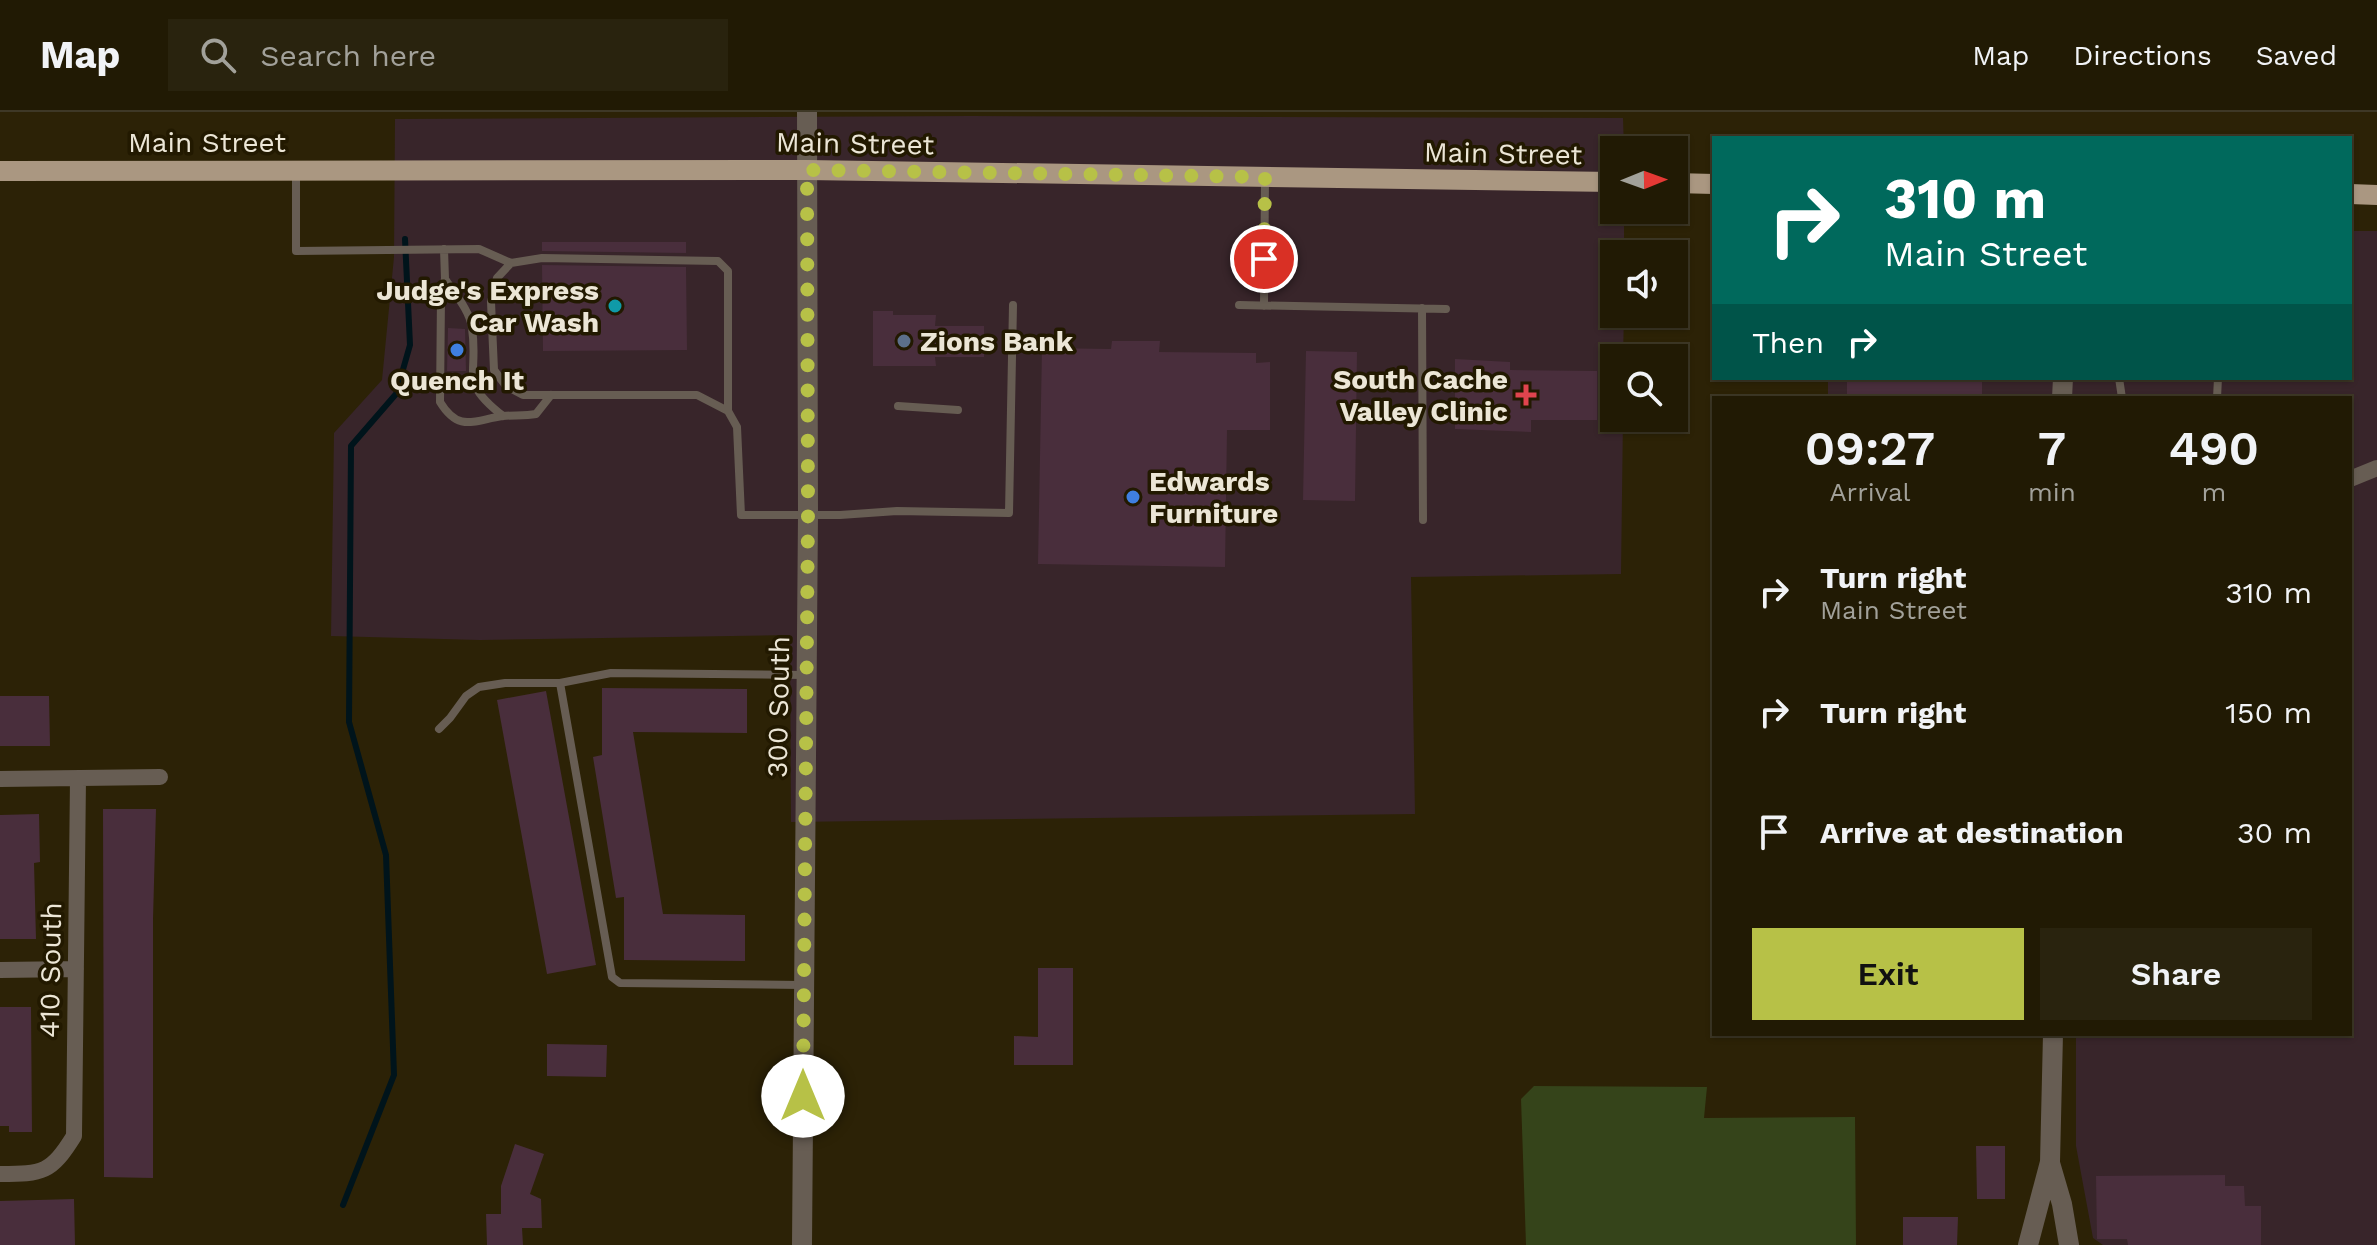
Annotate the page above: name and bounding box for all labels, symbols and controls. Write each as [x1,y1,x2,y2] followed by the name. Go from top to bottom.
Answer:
[168,19,728,91] search box
[40,33,120,77] text: Map
[196,33,240,77] icon: search
[260,38,436,73] text: Search here
[1972,39,2029,72] text: Map
[2073,39,2212,72] text: Directions
[2256,39,2337,72] text: Saved
[128,126,286,159] street label: Main Street
[776,126,935,161] street label: Main Street
[1424,136,1583,171] street label: Main Street
[1600,136,1688,224] north arrow
[1600,136,1688,432] map controls
[1884,166,2046,232] text: 310 m
[1752,168,1856,272] icon: right
[1230,225,1298,293] pin
[1884,233,2087,275] text: Main Street
[1242,237,1286,281] icon: arrive
[1600,240,1688,328] button: sound
[376,274,599,339] place label: Judge's Express Car Wash
[606,297,624,315] marker: Judge's Express Car Wash
[1840,320,1884,364] icon: right
[920,325,1074,358] place label: Zions Bank
[1752,325,1824,360] text: Then
[895,332,913,350] marker: Zions Bank
[448,341,466,359] marker: Quench It
[1600,344,1688,432] button: search
[1333,363,1508,428] place label: South Cache Valley Clinic
[390,364,524,397] place label: Quench It
[1515,384,1537,406] marker: South Cache Valley Clinic
[1805,420,1935,477] text: 09:27
[2038,420,2066,477] text: 7
[2169,420,2259,477] text: 490
[1149,465,1278,530] place label: Edwards Furniture
[1829,477,1911,507] text: Arrival
[2028,477,2076,507] text: min
[2201,477,2226,507] text: m
[1124,488,1142,506] marker: Edwards Furniture
[1820,560,1966,595] text: Turn right
[1752,570,1796,614] icon: right
[2225,575,2312,610] text: 310 m
[1820,595,1967,625] text: Main Street
[761,636,796,778] street label: 300 South
[1752,690,1796,734] icon: right
[1820,695,1966,730] text: Turn right
[2225,695,2312,730] text: 150 m
[1752,810,1796,854] icon: arrive
[1820,815,2124,850] text: Arrive at destination
[2237,815,2312,850] text: 30 m
[33,902,68,1038] street label: 410 South
[1752,928,2024,1020] button: Exit
[2040,928,2312,1020] button: Share
[761,1054,845,1138] position arrow

